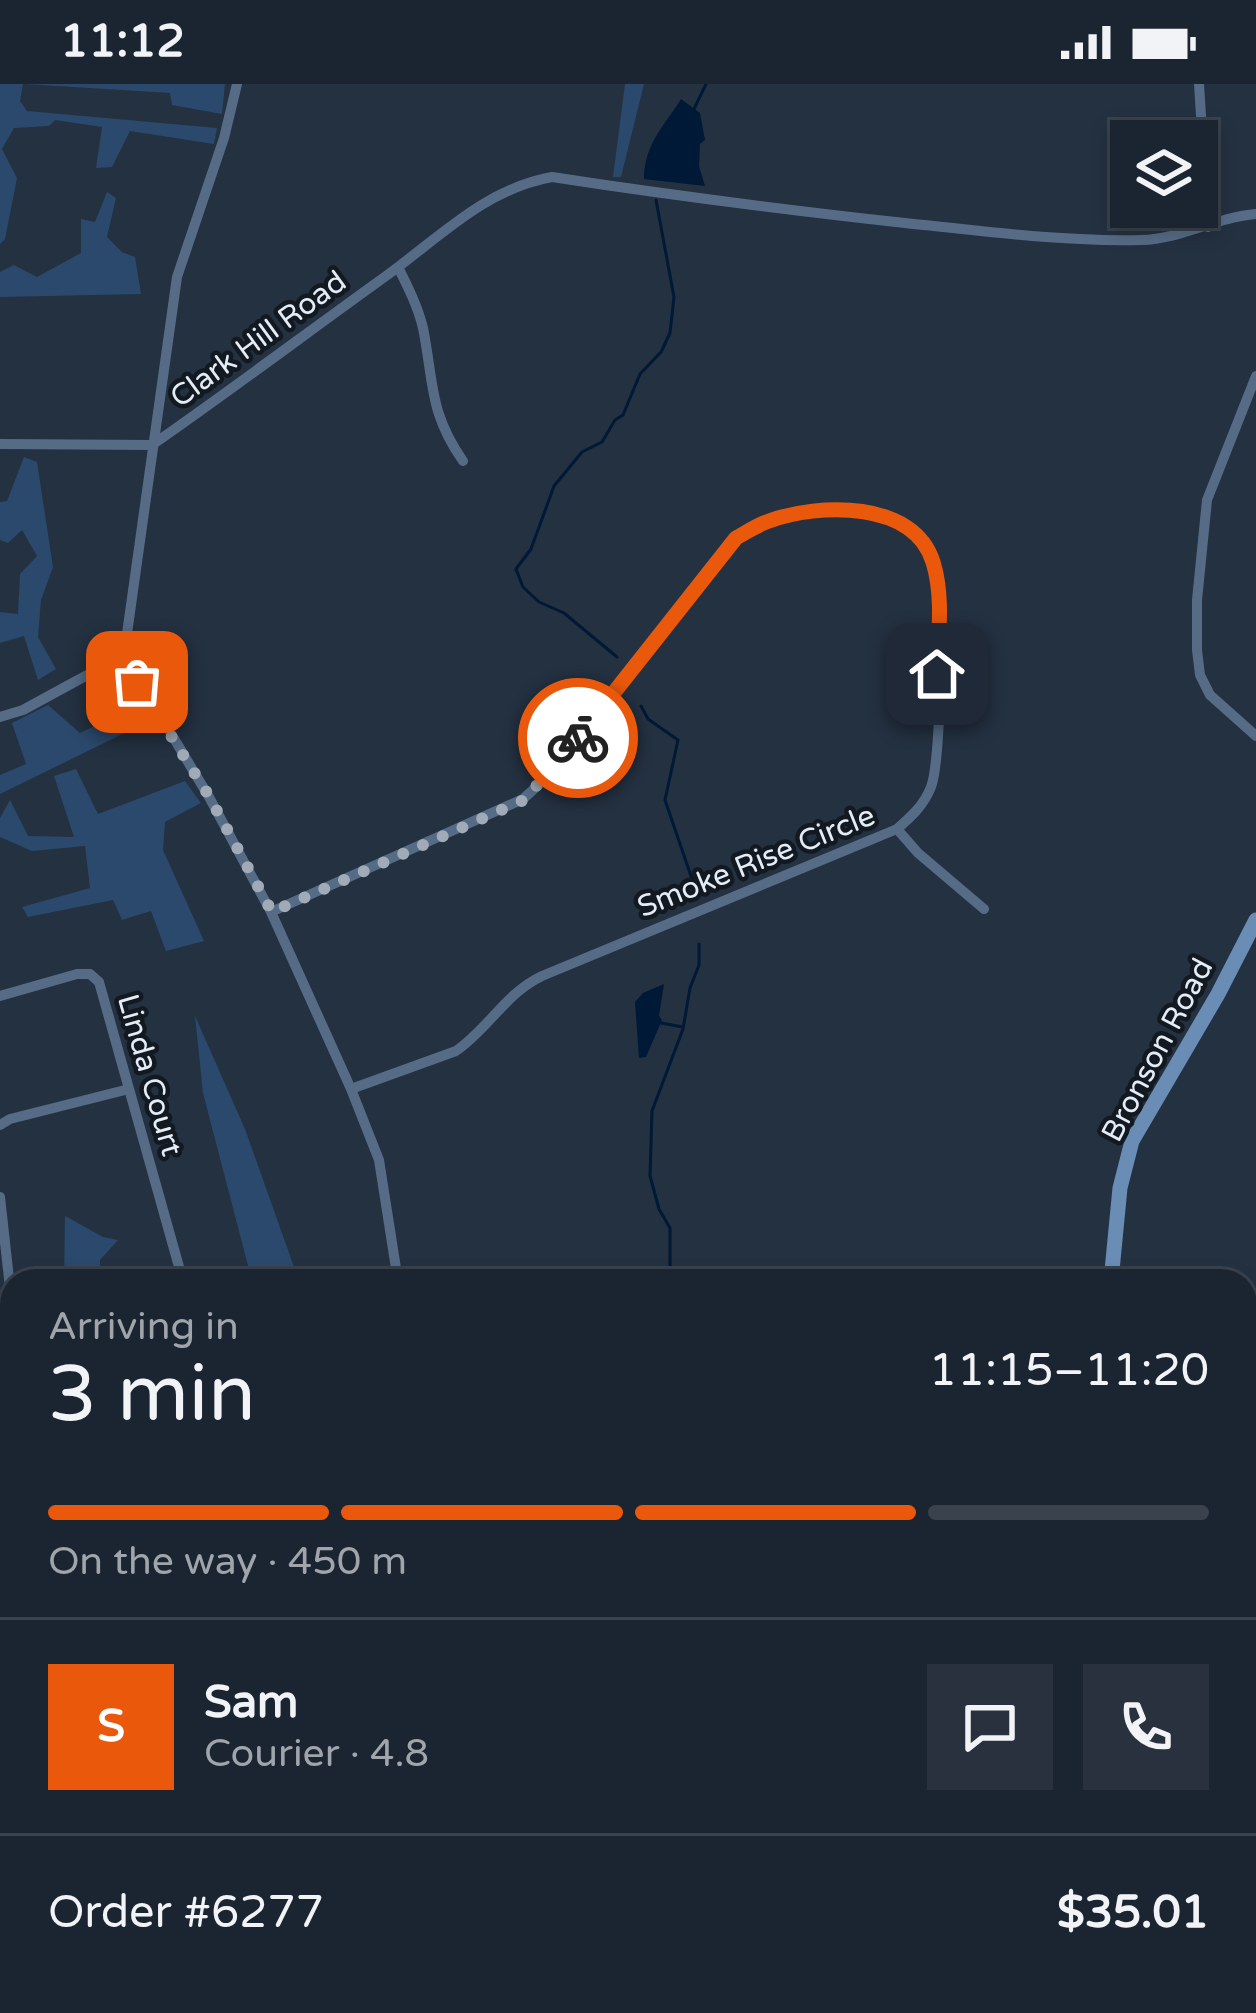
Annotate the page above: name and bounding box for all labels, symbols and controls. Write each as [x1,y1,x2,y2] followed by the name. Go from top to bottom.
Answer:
[60,15,185,69] text: 11:12
[1110,120,1218,228] map controls
[1110,120,1218,228] button: layers
[163,263,354,416] street label: Clark Hill Road
[886,623,988,725] pin
[86,631,188,733] pin
[904,641,970,707] icon: home
[104,649,170,715] icon: bag
[518,678,638,798] courier
[545,705,611,771] icon: bike
[632,797,880,926] street label: Smoke Rise Circle
[1094,952,1221,1148] street label: Bronson Road
[109,990,190,1160] street label: Linda Court
[48,1303,239,1350] text: Arriving in
[929,1344,1209,1398] text: 11:15–11:20
[48,1348,256,1442] text: 3 min
[48,1538,407,1585] text: On the way · 450 m
[927,1664,1053,1790] button: chat
[1083,1664,1209,1790] button: phone
[204,1676,298,1730] text: Sam
[97,1700,125,1754] text: S
[204,1730,429,1777] text: Courier · 4.8
[48,1886,324,1940] text: Order #6277
[1057,1886,1209,1940] text: $35.01

